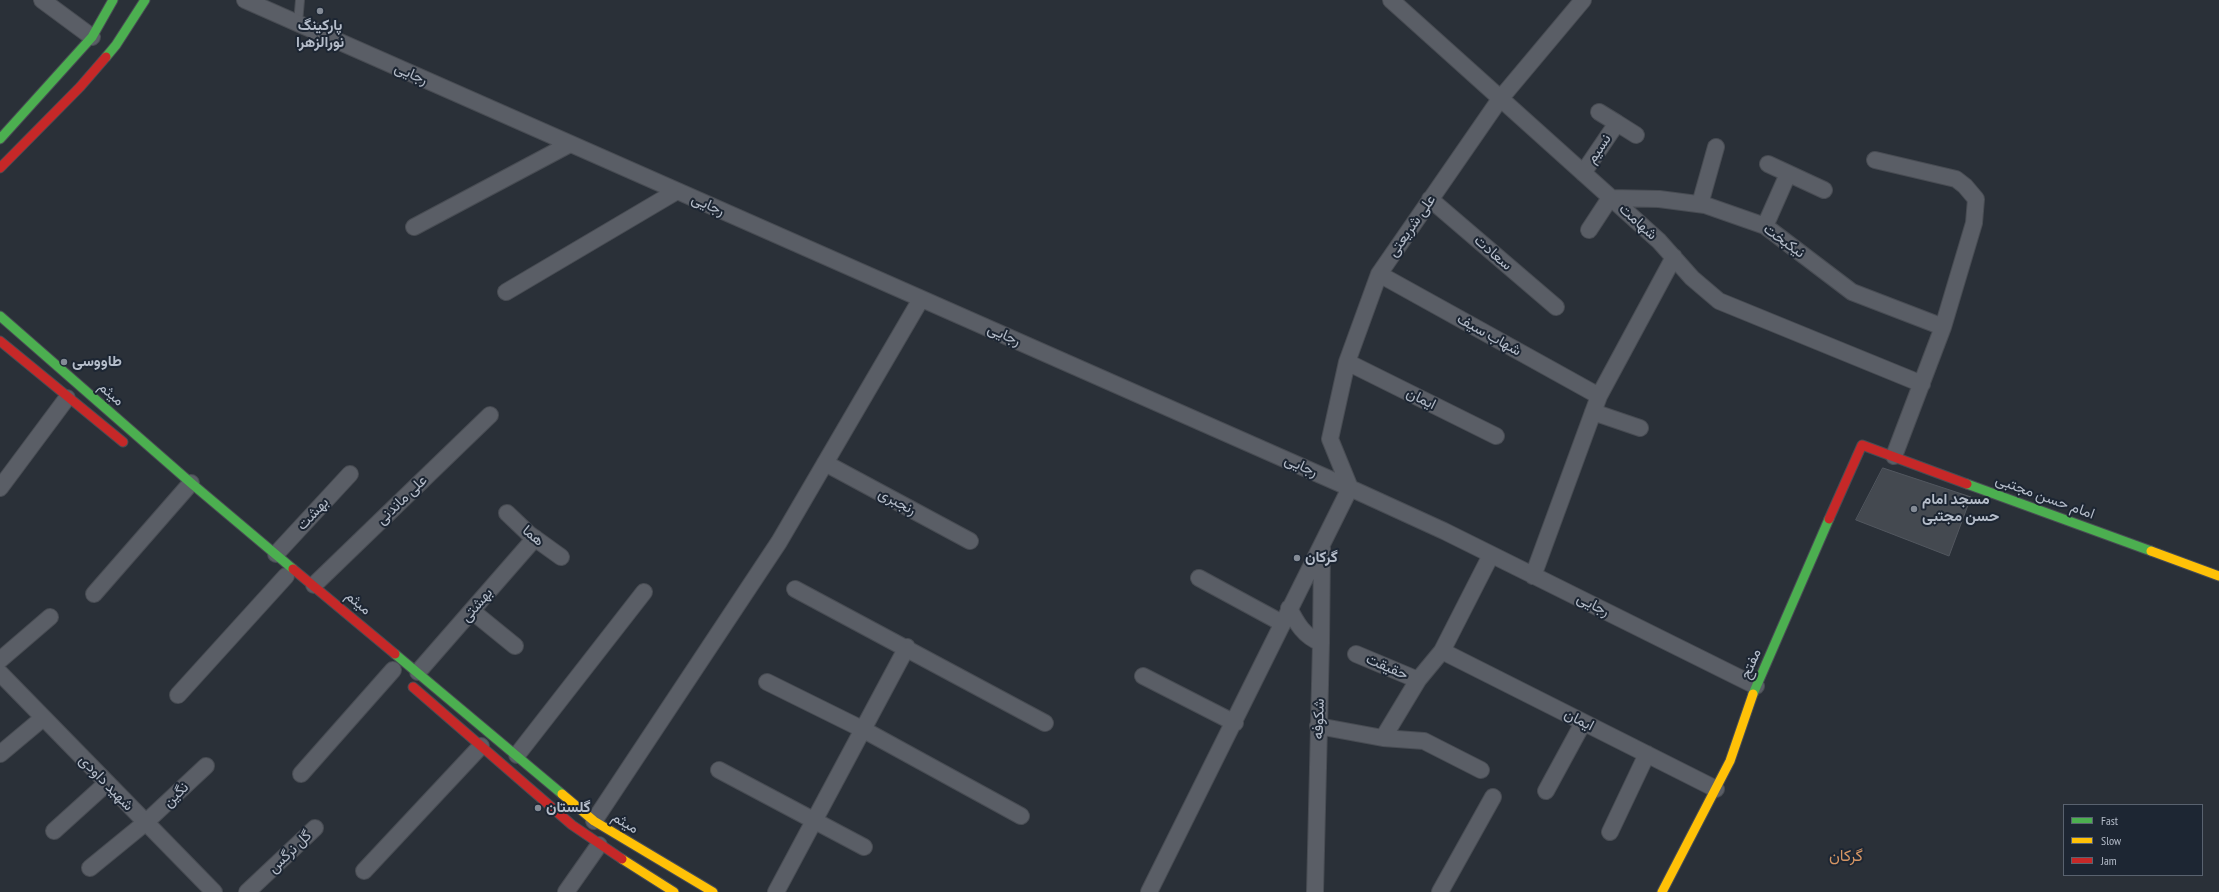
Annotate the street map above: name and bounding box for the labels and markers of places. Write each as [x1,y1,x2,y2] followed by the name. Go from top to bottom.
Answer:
[315,6,325,16] marker: پارکینگ نورالزهرا
[296,17,344,52] place label: پارکینگ نورالزهرا
[72,353,122,371] place label: طاووسی
[59,357,69,367] marker: طاووسی
[1922,491,1999,526] place label: مسجد امام حسن مجتبی
[1909,504,1919,514] marker: مسجد امام حسن مجتبی
[1305,549,1338,567] place label: گرکان
[1292,553,1302,563] marker: گرکان
[546,799,591,817] place label: گلستان
[533,803,543,813] marker: گلستان

